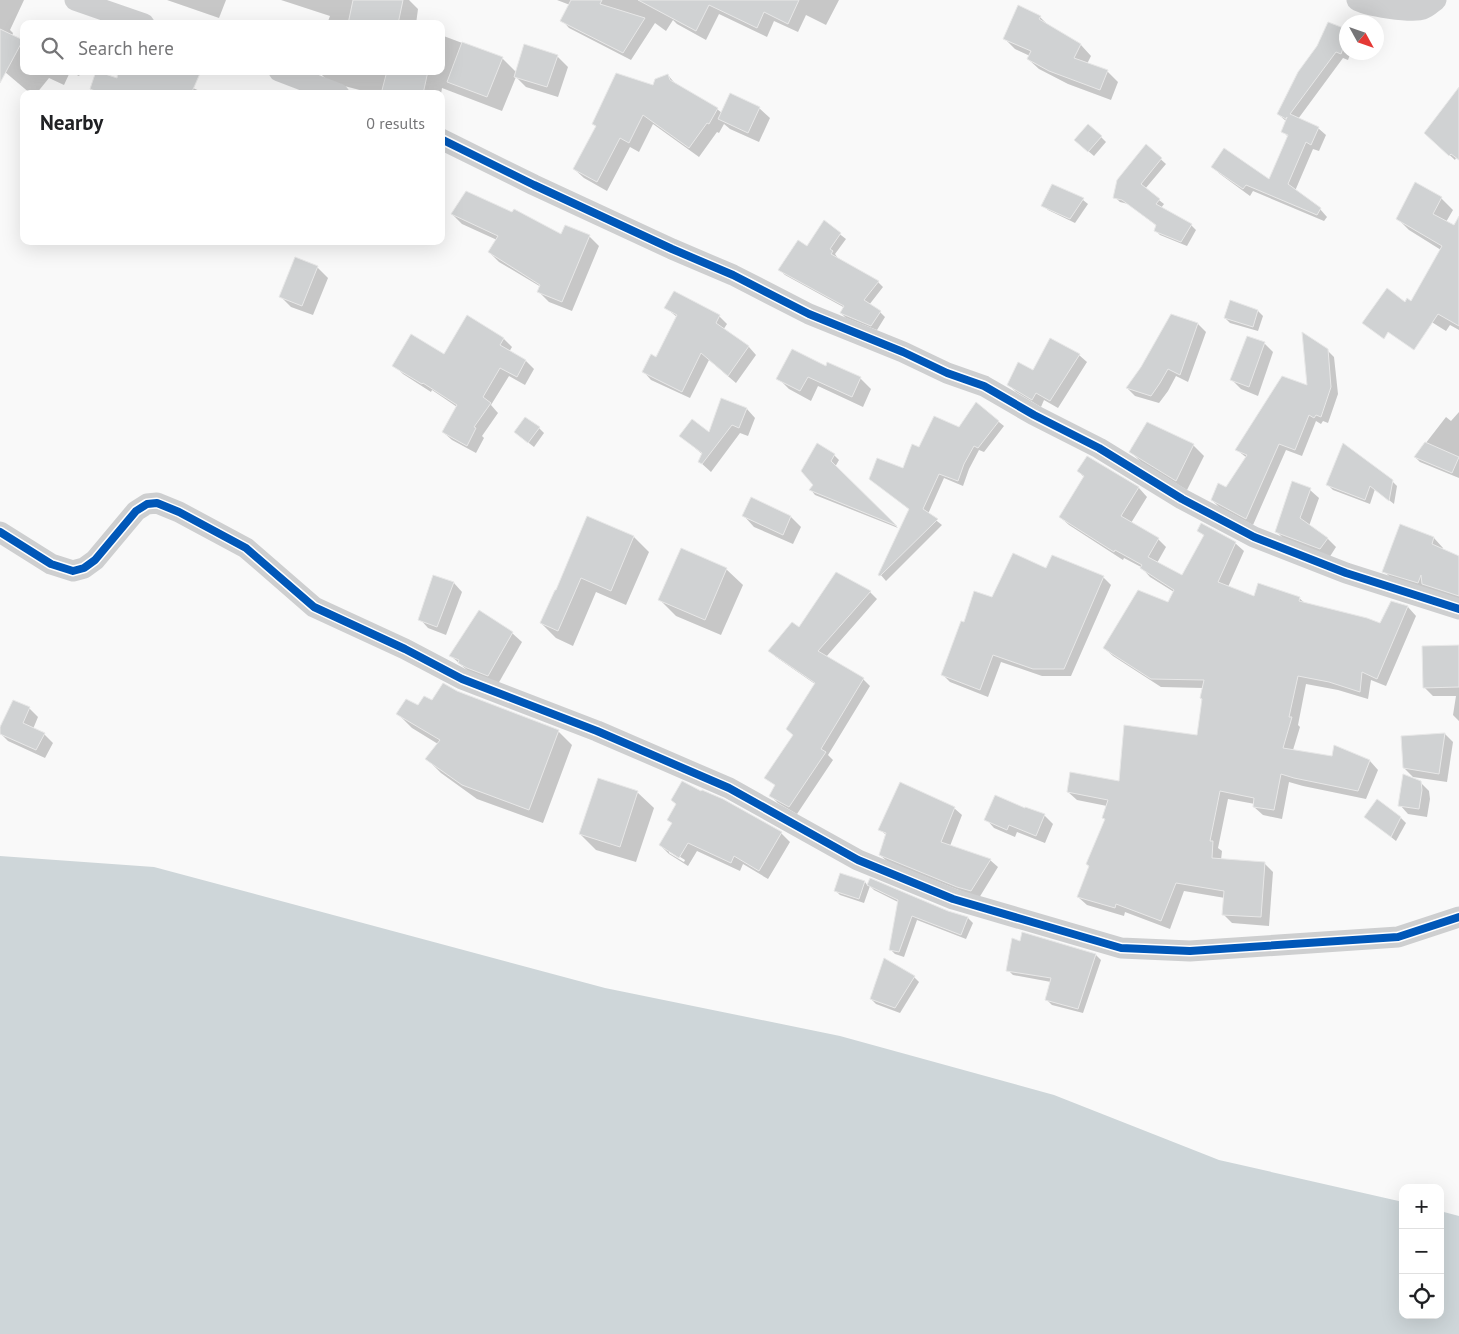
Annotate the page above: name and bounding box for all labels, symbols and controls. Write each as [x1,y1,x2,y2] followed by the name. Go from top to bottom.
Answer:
[1339,15,1384,60] north arrow
[20,20,445,75] search box
[38,34,66,62] icon: search
[78,36,174,60] text: Search here
[40,109,103,136] text: Nearby
[366,113,425,133] text: 0 results
[1399,1184,1444,1319] map controls
[1399,1184,1444,1229] button: +
[1399,1229,1444,1274] button: −
[1399,1274,1444,1319] button: locate

